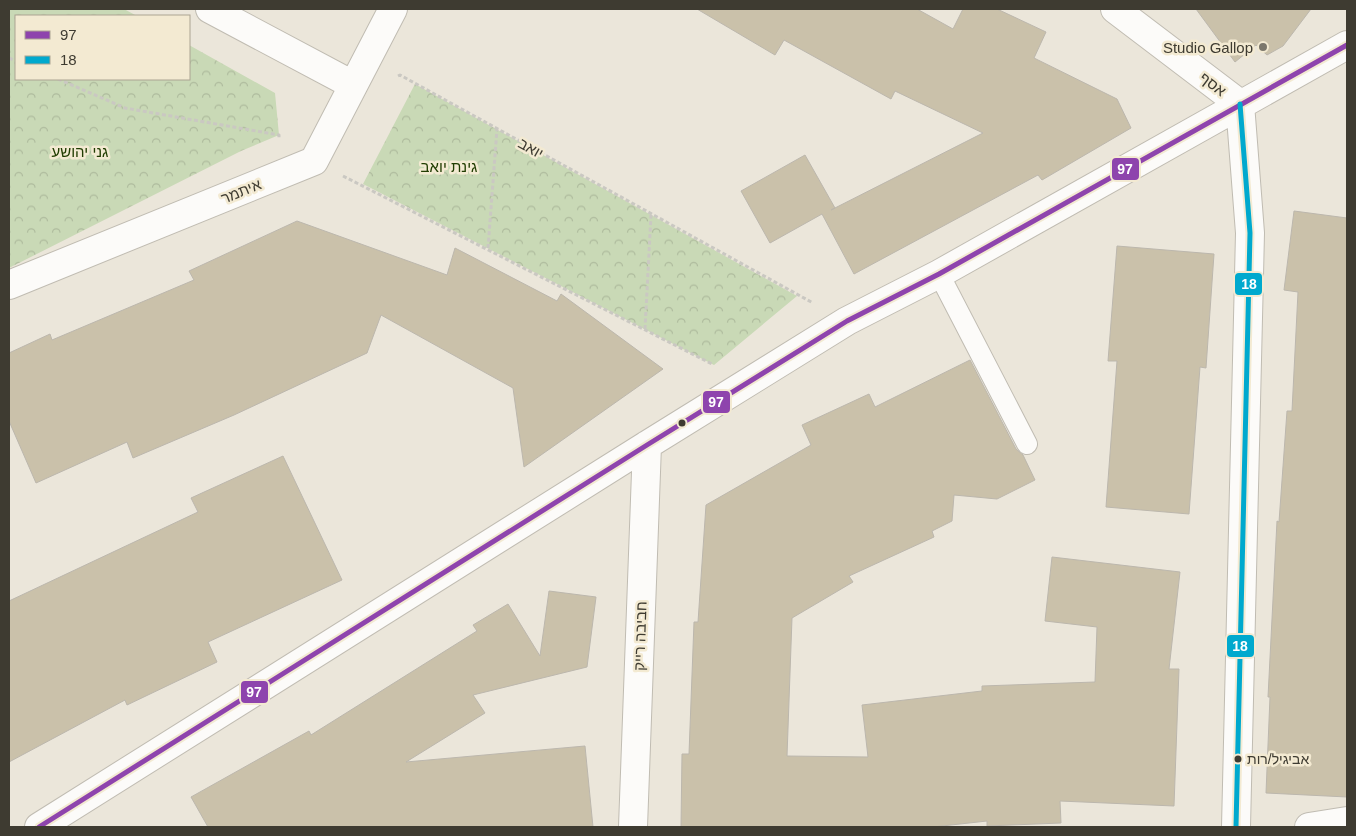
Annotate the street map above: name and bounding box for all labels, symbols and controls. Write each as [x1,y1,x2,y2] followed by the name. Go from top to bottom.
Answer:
[15,15,190,80] legend
[60,26,77,43] text: 97
[1163,39,1253,56] place label: Studio Gallop
[1257,41,1269,53] marker: Studio Gallop
[60,51,77,68] text: 18
[1197,69,1230,100] street label: אסף
[515,134,547,162] street label: יואב
[52,143,108,160] park label: גני יהושע
[1111,157,1140,181] line badge: 97
[421,158,477,175] park label: גינת יואב
[1117,161,1133,177] text: 97
[218,175,264,207] street label: איתמר
[1234,272,1263,296] line badge: 18
[1241,276,1257,292] text: 18
[702,390,731,414] line badge: 97
[708,394,724,410] text: 97
[677,418,687,428] unlabelled marker
[630,601,650,671] street label: חביבה רייק
[1226,634,1255,658] line badge: 18
[1232,638,1248,654] text: 18
[240,680,269,704] line badge: 97
[246,684,262,700] text: 97
[1247,751,1309,767] place label: אביגיל/רות
[1233,754,1243,764] marker: אביגיל/רות

